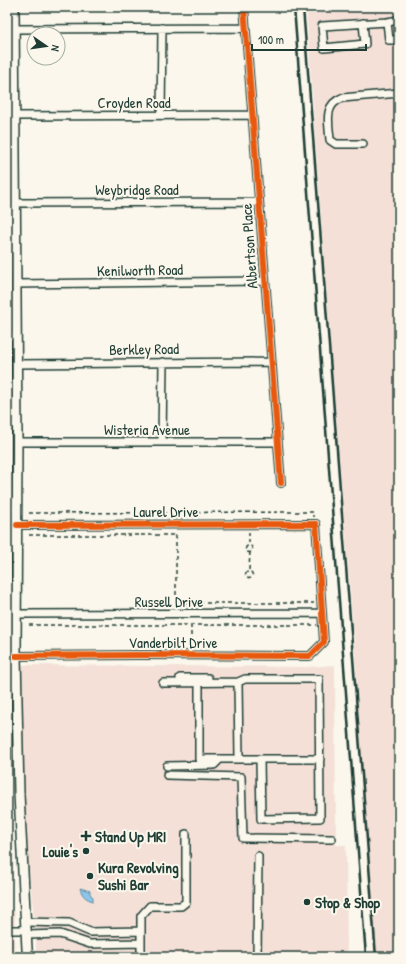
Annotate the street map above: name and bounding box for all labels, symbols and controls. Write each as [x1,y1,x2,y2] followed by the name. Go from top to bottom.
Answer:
[26,26,66,66] north arrow
[252,26,366,52] scale bar
[258,31,284,48] text: 100 m
[48,44,63,53] text: N
[97,92,171,113] street label: Croyden Road
[95,179,179,200] street label: Weybridge Road
[236,203,262,289] street label: Albertson Place
[97,259,183,281] street label: Kenilworth Road
[109,338,179,360] street label: Berkley Road
[104,419,190,440] street label: Wisteria Avenue
[134,501,198,522] street label: Laurel Drive
[135,591,203,612] street label: Russell Drive
[128,632,218,653] street label: Vanderbilt Drive
[95,826,166,848] place label: Stand Up MRI
[80,830,92,842] marker: Stand Up MRI
[43,841,78,862] place label: Louie's
[81,846,91,856] marker: Louie's
[98,857,179,895] place label: Kura Revolving Sushi Bar
[85,871,95,881] marker: Kura Revolving Sushi Bar
[315,892,381,914] place label: Stop & Shop
[302,897,312,907] marker: Stop & Shop

